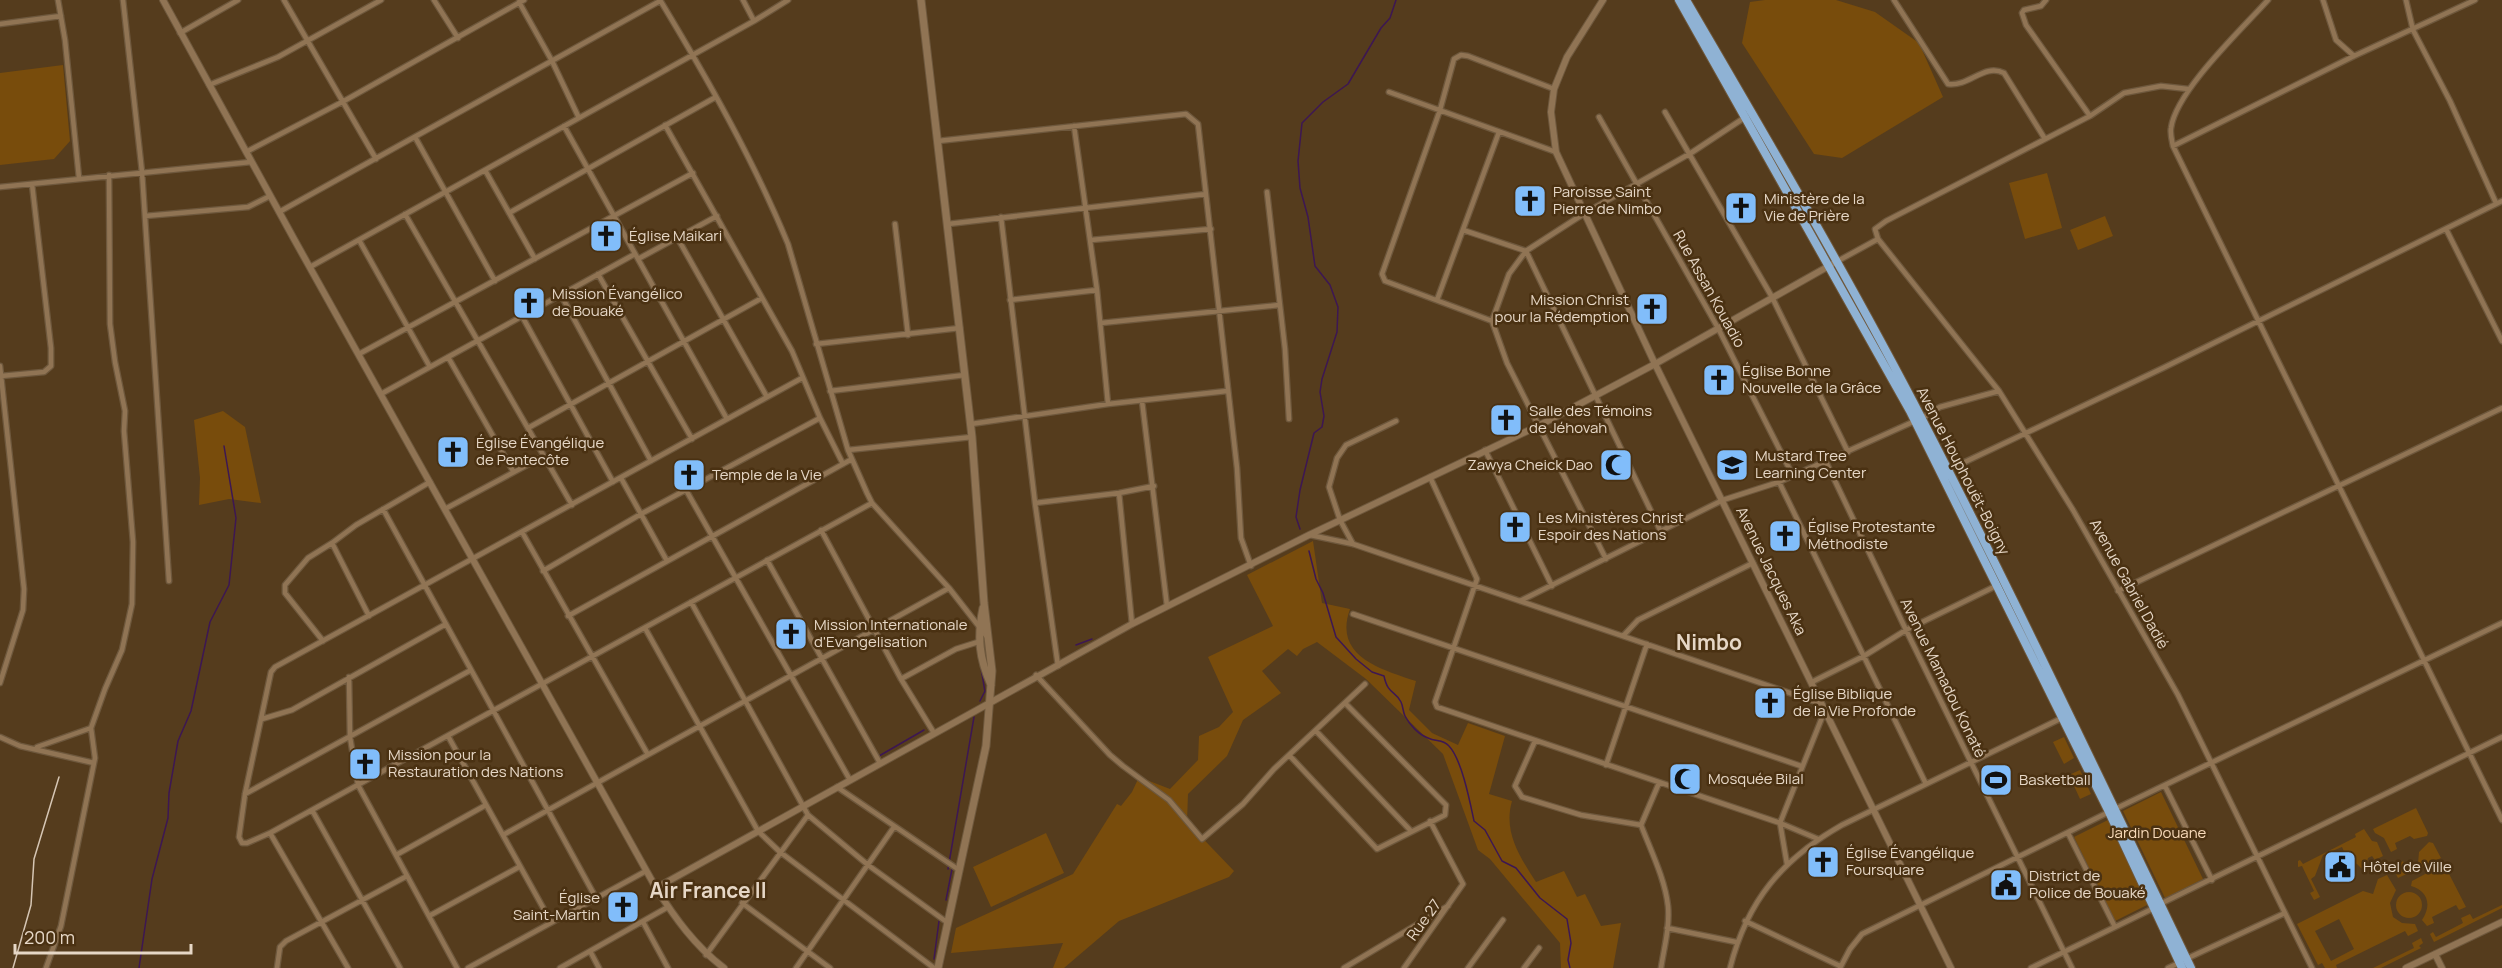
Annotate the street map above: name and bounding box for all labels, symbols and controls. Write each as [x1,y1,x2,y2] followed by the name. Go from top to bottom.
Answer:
[1553,181,1662,219] place label: Paroisse Saint Pierre de Nimbo
[1512,183,1548,219] church icon: Paroisse Saint Pierre de Nimbo
[1764,188,1865,226] place label: Ministère de la Vie de Prière
[1723,190,1759,226] church icon: Ministère de la Vie de Prière
[588,218,624,254] church icon: Église Maikari
[629,225,722,246] place label: Église Maikari
[1668,226,1751,351] street label: Rue Assan Kouadio
[552,283,683,321] place label: Mission Évangélico de Bouaké
[511,285,547,321] church icon: Mission Évangélico de Bouaké
[1495,289,1629,327] place label: Mission Christ pour la Rédemption
[1634,291,1670,327] church icon: Mission Christ pour la Rédemption
[1742,360,1881,398] place label: Église Bonne Nouvelle de la Grâce
[1701,362,1737,398] church icon: Église Bonne Nouvelle de la Grâce
[1912,383,2015,558] street label: Avenue Houphouët-Boigny
[1529,400,1652,438] place label: Salle des Témoins de Jéhovah
[1488,402,1524,438] church icon: Salle des Témoins de Jéhovah
[476,432,604,470] place label: Église Évangélique de Pentecôte
[435,434,471,470] church icon: Église Évangélique de Pentecôte
[1755,445,1867,483] place label: Mustard Tree Learning Center
[1598,447,1634,483] mosque icon: Zawya Cheick Dao
[1714,447,1750,483] school or university icon: Mustard Tree Learning Center
[1467,454,1593,475] place label: Zawya Cheick Dao
[671,457,707,493] church icon: Temple de la Vie
[712,464,822,485] place label: Temple de la Vie
[1731,503,1812,639] street label: Avenue Jacques Aka
[1538,507,1684,545] place label: Les Ministères Christ Espoir des Nations
[1497,509,1533,545] church icon: Les Ministères Christ Espoir des Nations
[2085,515,2174,653] street label: Avenue Gabriel Dadié
[1808,516,1936,554] place label: Église Protestante Méthodiste
[1767,518,1803,554] church icon: Église Protestante Méthodiste
[1896,594,1991,761] street label: Avenue Mamadou Konaté
[814,614,968,652] place label: Mission Internationale d'Evangelisation
[773,616,809,652] church icon: Mission Internationale d'Evangelisation
[1676,628,1742,656] district label: Nimbo
[1793,683,1916,721] place label: Église Biblique de la Vie Profonde
[1752,685,1788,721] church icon: Église Biblique de la Vie Profonde
[388,744,564,782] place label: Mission pour la Restauration des Nations
[347,746,383,782] church icon: Mission pour la Restauration des Nations
[1667,761,1703,797] mosque icon: Mosquée Bilal
[1978,762,2014,798] sports icon: Basketball
[1708,768,1804,789] place label: Mosquée Bilal
[2019,769,2091,790] place label: Basketball
[2108,822,2207,843] park label: Jardin Douane
[1846,842,1974,880] place label: Église Évangélique Foursquare
[1805,844,1841,880] church icon: Église Évangélique Foursquare
[2322,849,2358,885] public building icon: Hôtel de Ville
[2363,856,2452,877] place label: Hôtel de Ville
[2029,865,2146,903] place label: District de Police de Bouaké
[1988,867,2024,903] public building icon: District de Police de Bouaké
[649,876,767,904] district label: Air France II
[513,887,600,925] place label: Église Saint-Martin
[605,889,641,925] church icon: Église Saint-Martin
[1402,895,1446,945] street label: Rue 27
[15,917,190,955] scale bar
[24,925,75,949] text: 200 m

